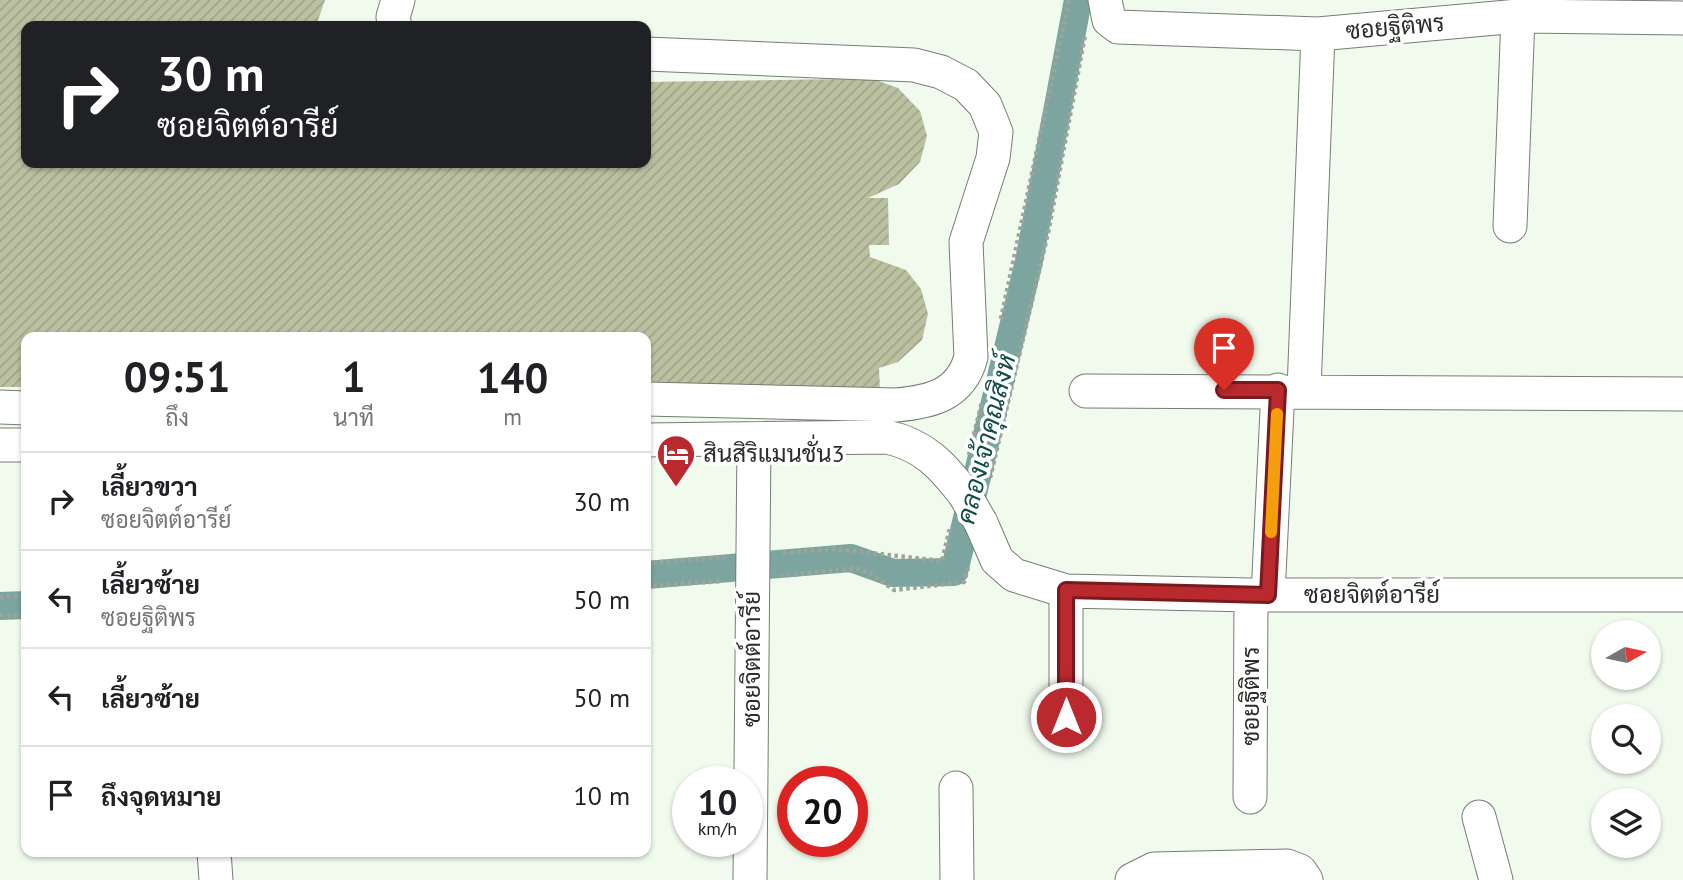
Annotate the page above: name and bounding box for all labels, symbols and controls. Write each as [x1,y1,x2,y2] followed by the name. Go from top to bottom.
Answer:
[1344,7,1446,47] street label: ซอยฐิติพร
[157,41,264,105] text: 30 m
[42,49,133,140] icon: right
[157,104,339,146] text: ซอยจิตต์อารีย์
[1194,318,1254,390] pin
[1205,329,1243,367] icon: arrive
[948,347,1025,528] water label: คลองเจ้าคุณสิงห์
[124,349,230,404] text: 09:51
[342,349,365,404] text: 1
[477,350,548,405] text: 140
[503,402,522,431] text: m
[165,403,189,432] text: ถึง
[333,403,374,432] text: นาที
[655,433,697,488] hotel icon: สินสิริแมนชั่น3
[703,434,845,469] place label: สินสิริแมนชั่น3
[101,470,198,503] text: เลี้ยวขวา
[42,482,80,520] icon: right
[574,485,630,518] text: 30 m
[101,505,231,534] text: ซอยจิตต์อารีย์
[101,568,200,601] text: เลี้ยวซ้าย
[1304,579,1440,610] street label: ซอยจิตต์อารีย์
[42,580,80,618] icon: left
[574,583,630,616] text: 50 m
[736,591,767,727] street label: ซอยจิตต์อารีย์
[101,603,196,632] text: ซอยฐิติพร
[1591,620,1661,690] north arrow
[1591,620,1661,858] map controls
[1235,647,1267,746] street label: ซอยฐิติพร
[42,678,80,716] icon: left
[1029,680,1103,754] position arrow
[574,681,630,714] text: 50 m
[101,682,200,715] text: เลี้ยวซ้าย
[1591,704,1661,774] button: search
[777,766,868,857] speed limit sign: 20
[42,776,80,814] icon: arrive
[574,779,630,812] text: 10 m
[698,779,737,825] text: 10
[101,780,222,813] text: ถึงจุดหมาย
[1591,788,1661,858] button: layers
[698,817,737,840] text: km/h

